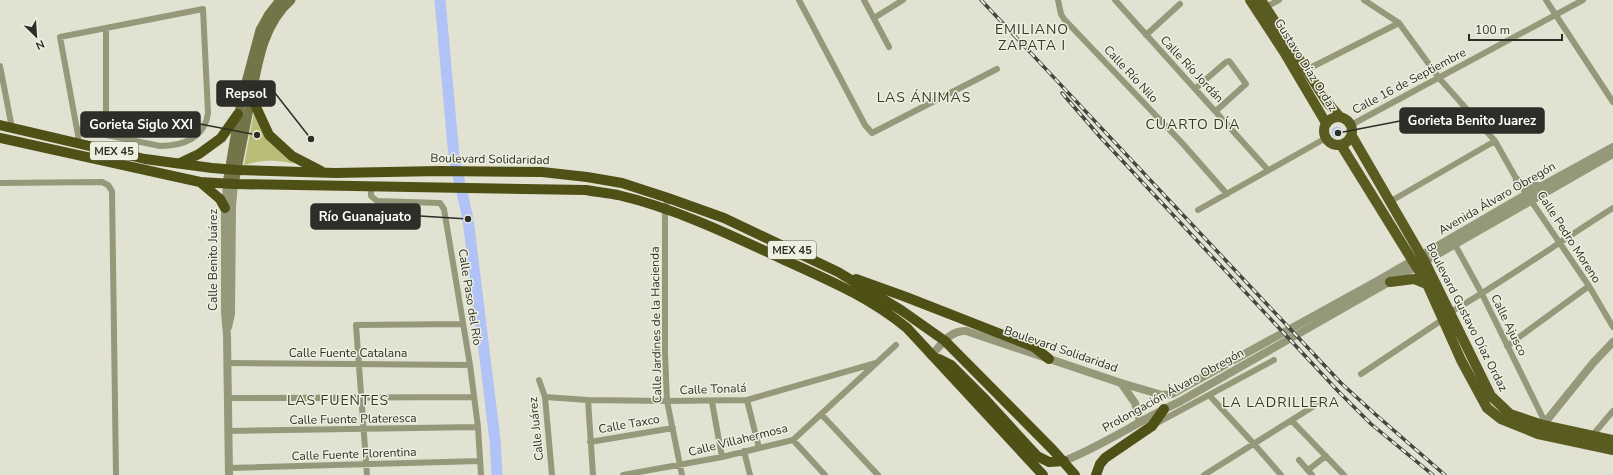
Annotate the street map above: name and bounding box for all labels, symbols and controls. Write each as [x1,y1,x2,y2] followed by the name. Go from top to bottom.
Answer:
[16,16,56,56] north arrow
[1271,16,1341,115] street label: Gustavo Díaz Ordaz
[1469,16,1562,42] scale bar
[995,20,1069,55] district label: EMILIANO ZAPATA I
[1475,22,1510,38] text: 100 m
[1157,32,1227,106] street label: Calle Río Jordán
[33,36,47,53] text: N
[1100,42,1162,106] street label: Calle Río Nilo
[1349,44,1469,118] street label: Calle 16 de Septiembre
[217,81,275,106] callout: Repsol
[225,85,268,103] text: Repsol
[877,88,971,107] district label: LAS ÁNIMAS
[1400,108,1544,133] callout: Gorieta Benito Juarez
[81,112,200,137] callout: Gorieta Siglo XXI
[1408,112,1536,130] text: Gorieta Benito Juarez
[1145,115,1241,134] district label: CUARTO DÍA
[89,116,193,134] text: Gorieta Siglo XXI
[90,142,138,160] road number: MEX 45
[430,150,550,168] street label: Boulevard Solidaridad
[1435,158,1559,238] street label: Avenida Álvaro Obregón
[1533,188,1605,286] street label: Calle Pedro Moreno
[311,204,420,229] callout: Río Guanajuato
[319,208,411,226] text: Río Guanajuato
[205,209,221,311] street label: Calle Benito Juárez
[1423,240,1512,394] street label: Boulevard Gustavo Díaz Ordaz
[768,241,816,259] road number: MEX 45
[647,246,665,404] street label: Calle Jardines de la Hacienda
[454,248,486,347] street label: Calle Paso del Río
[1487,291,1531,359] street label: Calle Ajusco
[1002,322,1120,376] street label: Boulevard Solidaridad
[1099,344,1247,436] street label: Prolongación Álvaro Obregón
[289,345,407,361] street label: Calle Fuente Catalana
[679,380,747,398] street label: Calle Tonalá
[287,391,389,410] district label: LAS FUENTES
[1222,393,1340,412] district label: LA LADRILLERA
[525,396,547,462] street label: Calle Juárez
[289,410,417,428] street label: Calle Fuente Plateresca
[597,411,661,437] street label: Calle Taxco
[687,420,789,460] street label: Calle Villahermosa
[291,444,417,464] street label: Calle Fuente Florentina

